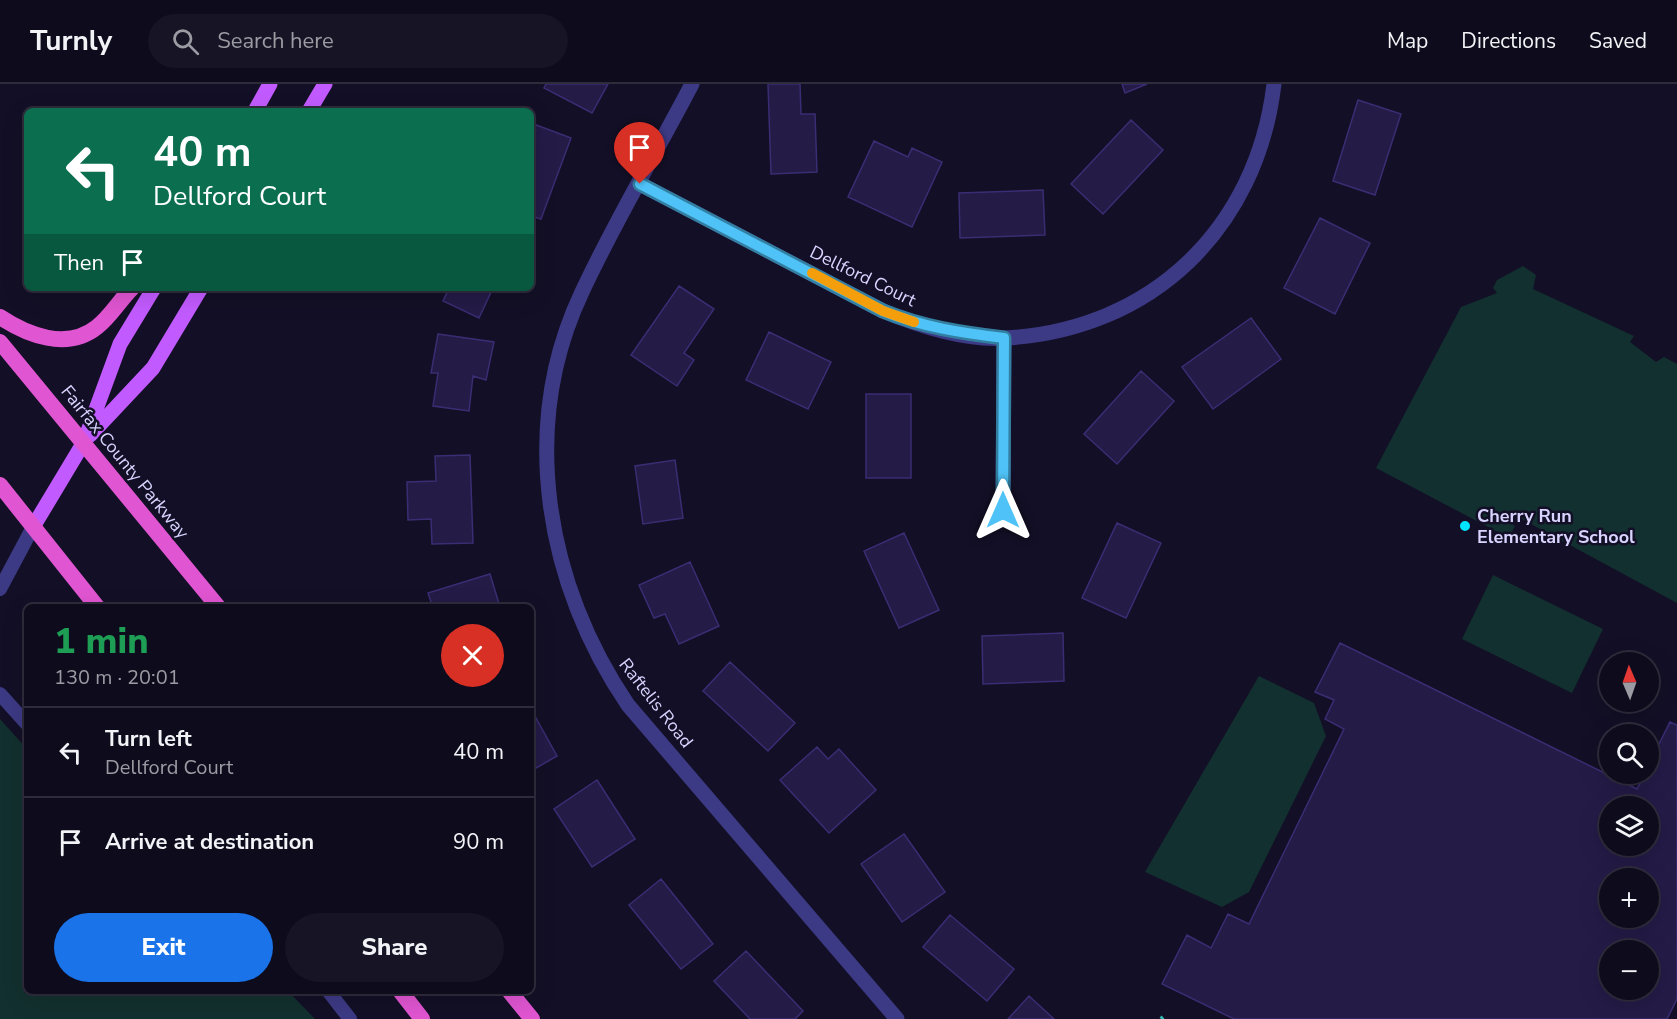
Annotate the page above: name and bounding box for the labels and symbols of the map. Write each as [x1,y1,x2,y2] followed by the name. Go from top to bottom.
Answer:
[614,122,665,184] pin
[806,240,921,312] street label: Dellford Court
[56,380,195,544] street label: Fairfax County Parkway
[971,478,1035,542] position arrow
[1477,504,1635,549] place label: Cherry Run Elementary School
[1458,519,1472,533] marker: Cherry Run Elementary School
[1599,652,1659,712] north arrow
[613,653,699,753] street label: Raftelis Road

